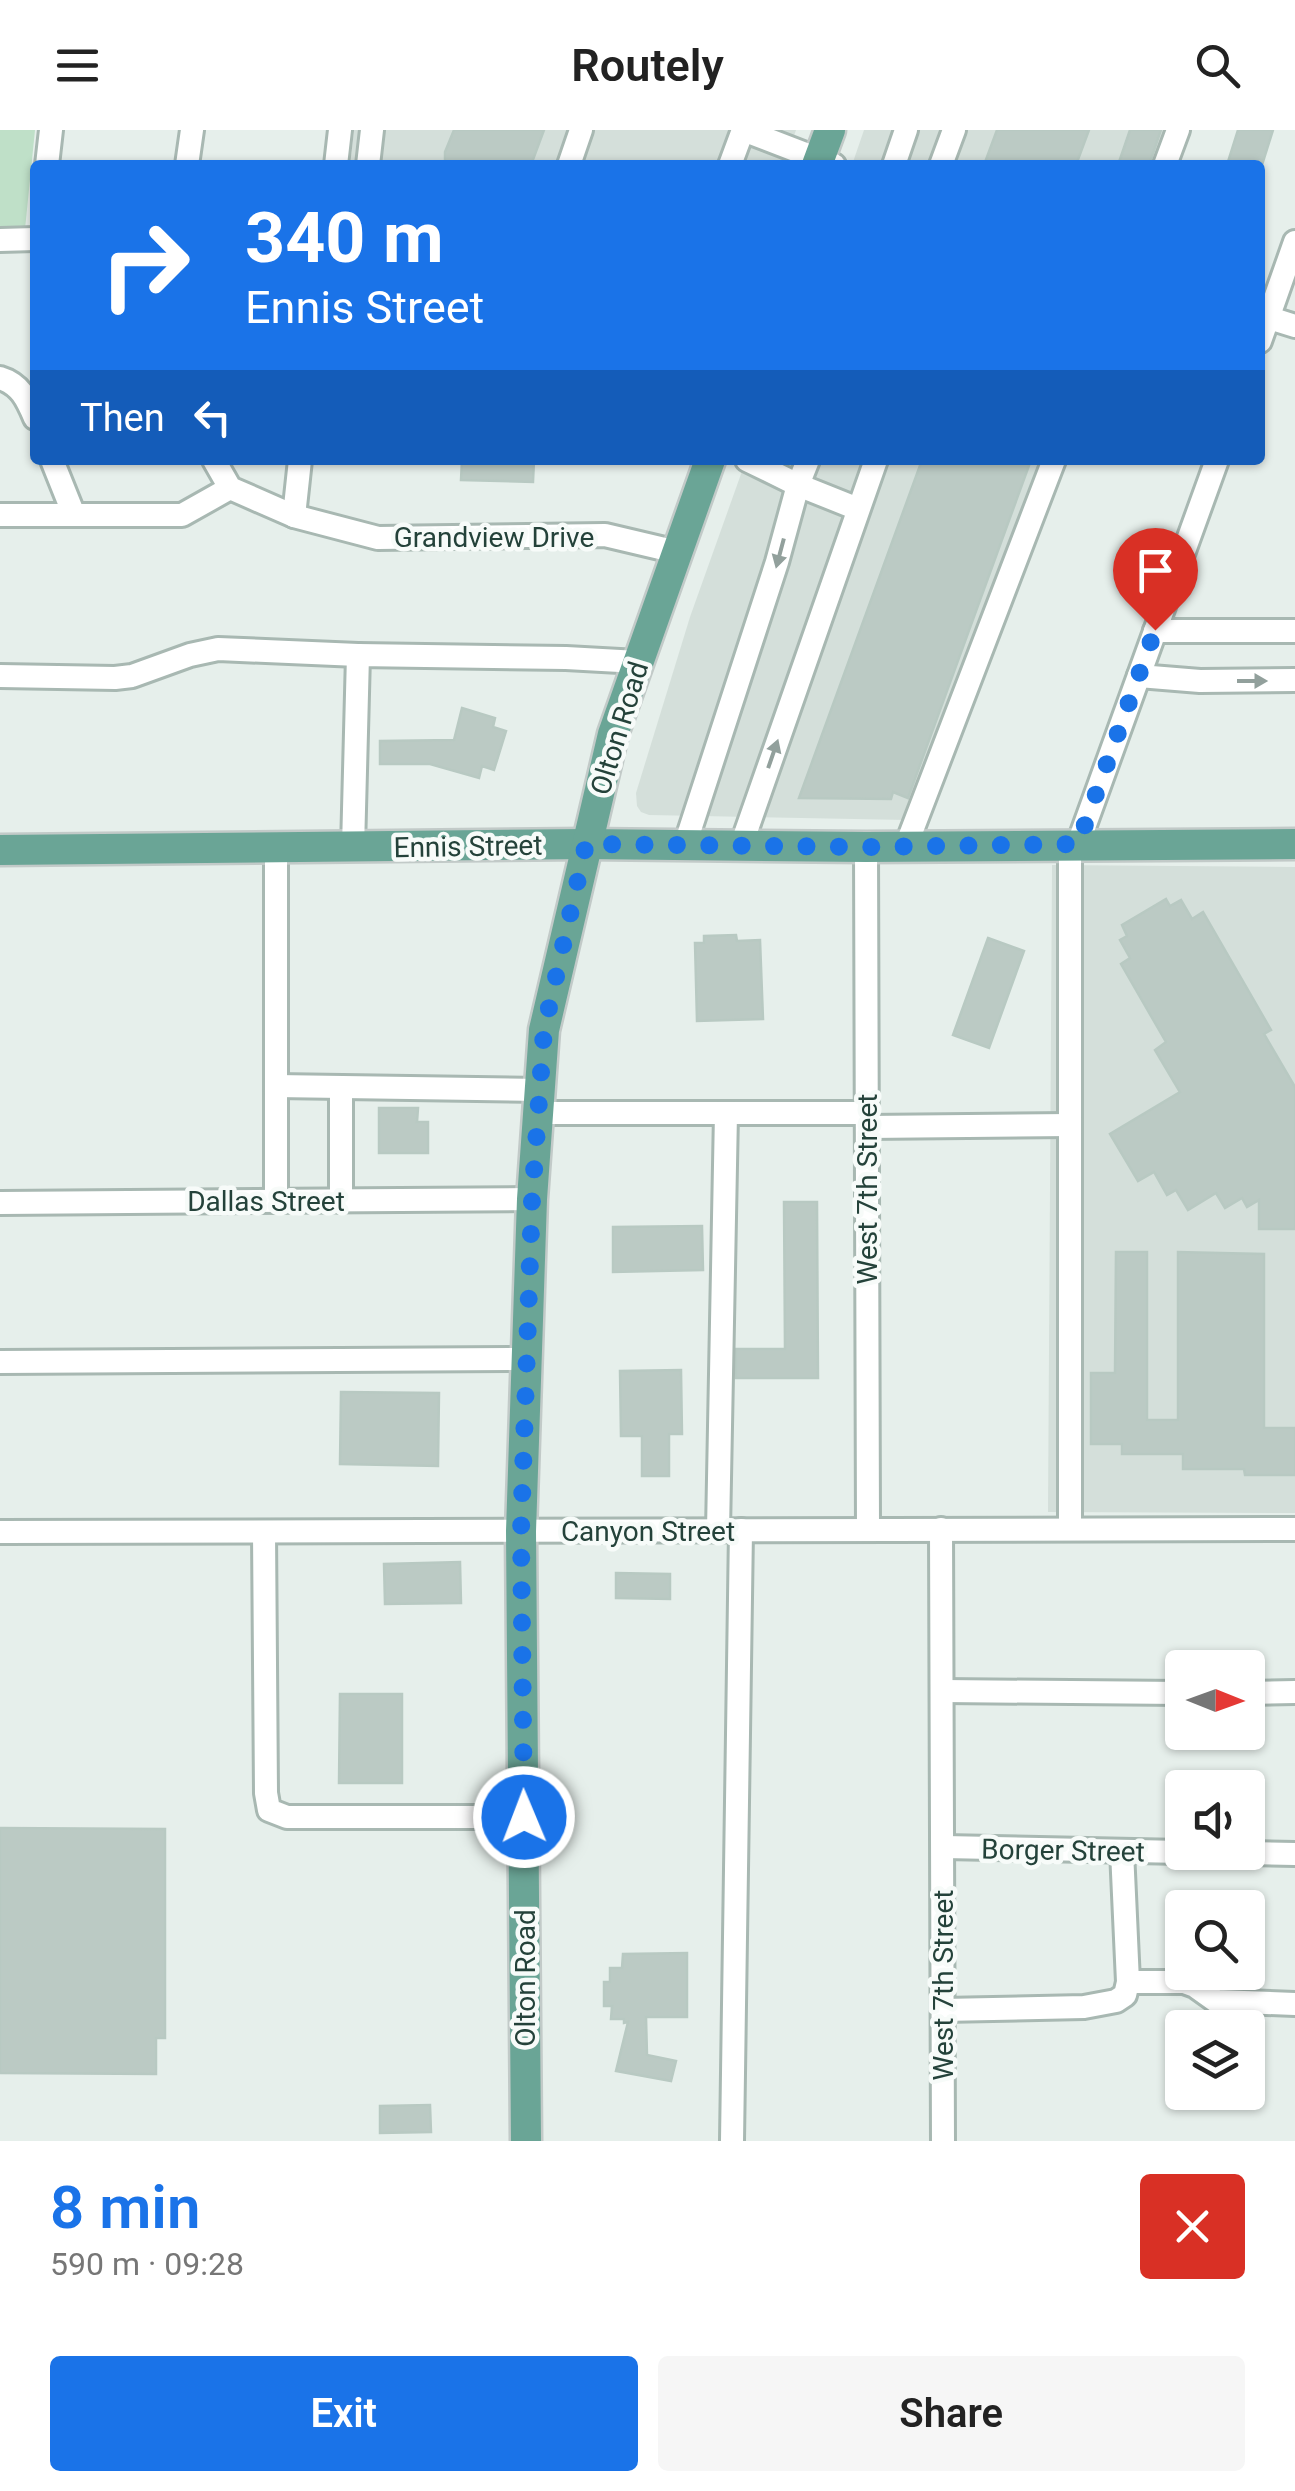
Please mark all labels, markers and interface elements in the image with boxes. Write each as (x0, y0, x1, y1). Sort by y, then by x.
icon: menu (50, 38, 105, 93)
icon: search (1190, 38, 1245, 93)
text: Routely (571, 39, 724, 92)
text: 340 m (245, 197, 444, 279)
icon: right (80, 200, 210, 330)
text: Ennis Street (245, 281, 484, 334)
icon: left (185, 390, 240, 445)
text: Then (80, 396, 165, 440)
street label: Grandview Drive (394, 521, 594, 554)
pin (1113, 528, 1198, 631)
one-way arrow (771, 538, 787, 569)
icon: arrive (1128, 543, 1183, 598)
street label: Olton Road (584, 658, 655, 799)
one-way arrow (1236, 672, 1268, 688)
one-way arrow (766, 738, 781, 768)
street label: Ennis Street (393, 829, 543, 864)
street label: West 7th Street (851, 1094, 884, 1284)
street label: Dallas Street (187, 1185, 345, 1218)
street label: Canyon Street (561, 1515, 735, 1548)
north arrow (1165, 1650, 1265, 1750)
map controls (1165, 1650, 1265, 2110)
position arrow (472, 1765, 576, 1869)
button: sound (1165, 1770, 1265, 1870)
street label: Borger Street (981, 1833, 1145, 1868)
street label: West 7th Street (927, 1890, 960, 2080)
button: search (1165, 1890, 1265, 1990)
street label: Olton Road (509, 1909, 542, 2047)
button: layers (1165, 2010, 1265, 2110)
text: 8 min (50, 2172, 200, 2243)
button: close (1140, 2174, 1245, 2279)
text: 590 m · 09:28 (50, 2245, 244, 2283)
button: Exit (50, 2356, 638, 2471)
button: Share (658, 2356, 1245, 2471)

